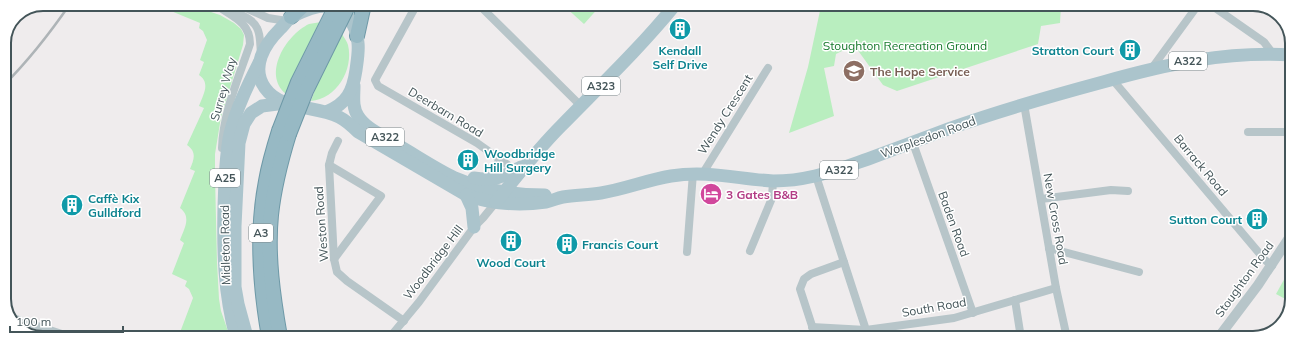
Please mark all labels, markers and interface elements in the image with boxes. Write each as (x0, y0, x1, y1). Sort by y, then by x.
building icon: Kendall Self Drive (667, 16, 693, 42)
building icon: Stratton Court (1117, 37, 1143, 63)
park label: Stoughton Recreation Ground (823, 38, 987, 53)
place label: Kendall Self Drive (652, 43, 708, 72)
place label: Stratton Court (1032, 43, 1114, 58)
road number: A322 (1169, 52, 1207, 70)
street label: Surrey Way (207, 55, 239, 122)
school or university icon: The Hope Service (841, 58, 867, 84)
place label: The Hope Service (870, 64, 970, 79)
street label: Wendy Crescent (694, 71, 756, 157)
road number: A323 (582, 77, 620, 95)
street label: Deerbarn Road (406, 84, 486, 140)
street label: Worplesdon Road (878, 113, 978, 161)
road number: A322 (366, 128, 404, 146)
street label: Barrack Road (1171, 131, 1231, 199)
place label: Woodbridge Hill Surgery (484, 146, 556, 175)
building icon: Woodbridge Hill Surgery (455, 147, 481, 173)
road number: A322 (820, 161, 858, 179)
road number: A25 (210, 169, 240, 187)
street label: New Cross Road (1041, 172, 1071, 266)
hotel icon: 3 Gates B&B (698, 181, 724, 207)
street label: Weston Road (311, 186, 331, 262)
place label: 3 Gates B&B (726, 187, 798, 202)
street label: Baden Road (935, 189, 973, 259)
place label: Caffè Kix Gulldford (88, 191, 141, 220)
building icon: Caffè Kix Gulldford (59, 192, 85, 218)
street label: Midleton Road (217, 205, 233, 285)
building icon: Sutton Court (1244, 206, 1270, 232)
place label: Sutton Court (1169, 212, 1242, 227)
street label: Woodbridge Hill (400, 222, 466, 302)
road number: A3 (249, 224, 273, 242)
building icon: Wood Court (498, 228, 524, 254)
building icon: Francis Court (554, 231, 580, 257)
place label: Francis Court (582, 237, 659, 252)
street label: Stoughton Road (1211, 238, 1277, 320)
place label: Wood Court (476, 255, 546, 270)
street label: South Road (901, 294, 967, 320)
scale bar (10, 308, 123, 334)
text: 100 m (16, 314, 51, 329)

